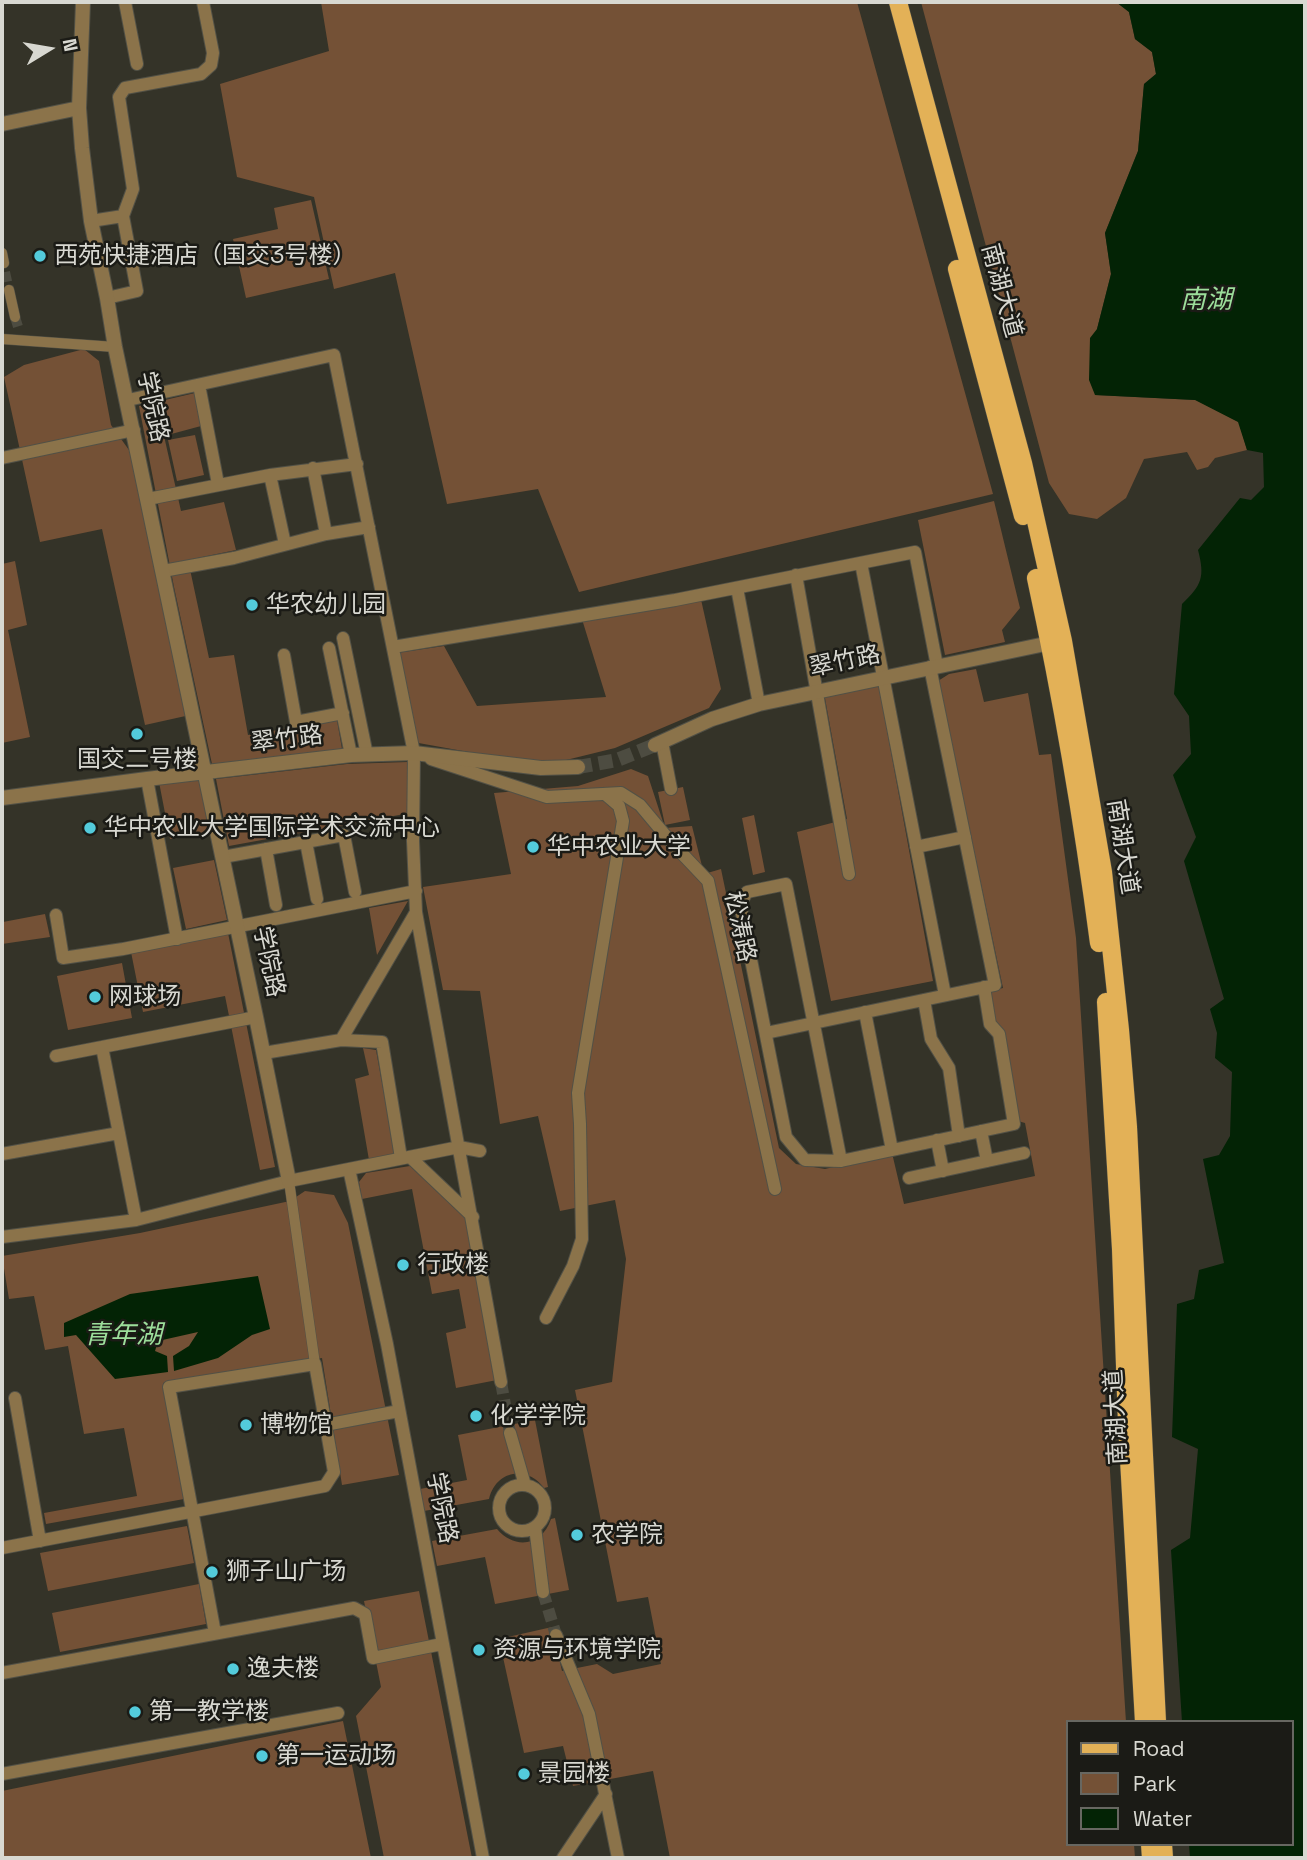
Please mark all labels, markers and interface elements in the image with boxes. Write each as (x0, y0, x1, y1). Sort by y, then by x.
north arrow (14, 14, 84, 84)
text: N (57, 36, 84, 54)
street label: 南湖大道 (975, 241, 1027, 341)
place label: 西苑快捷酒店（国交3号楼） (54, 242, 356, 270)
marker: 西苑快捷酒店（国交3号楼） (32, 248, 48, 264)
water label: 南湖 (1180, 285, 1232, 317)
street label: 学院路 (130, 369, 174, 445)
place label: 华农幼儿园 (266, 591, 386, 619)
marker: 华农幼儿园 (244, 597, 260, 613)
street label: 翠竹路 (807, 640, 883, 684)
street label: 翠竹路 (250, 721, 324, 759)
marker: 国交二号楼 (129, 726, 145, 742)
place label: 国交二号楼 (77, 746, 197, 774)
street label: 南湖大道 (1100, 797, 1144, 897)
place label: 华中农业大学国际学术交流中心 (104, 814, 440, 842)
marker: 华中农业大学国际学术交流中心 (82, 820, 98, 836)
place label: 华中农业大学 (547, 833, 691, 861)
marker: 华中农业大学 (525, 839, 541, 855)
street label: 松涛路 (717, 889, 761, 965)
street label: 学院路 (246, 924, 290, 1000)
place label: 网球场 (109, 983, 181, 1011)
marker: 网球场 (87, 989, 103, 1005)
place label: 行政楼 (417, 1251, 489, 1279)
marker: 行政楼 (395, 1257, 411, 1273)
water label: 青年湖 (84, 1320, 162, 1352)
street label: 南湖大道 (1100, 1368, 1134, 1466)
place label: 化学学院 (490, 1402, 586, 1430)
marker: 化学学院 (468, 1408, 484, 1424)
place label: 博物馆 (260, 1411, 332, 1439)
marker: 博物馆 (238, 1417, 254, 1433)
street label: 学院路 (420, 1470, 462, 1546)
place label: 农学院 (591, 1521, 663, 1549)
marker: 农学院 (569, 1527, 585, 1543)
place label: 狮子山广场 (226, 1558, 346, 1586)
marker: 狮子山广场 (204, 1564, 220, 1580)
place label: 资源与环境学院 (493, 1636, 661, 1664)
marker: 资源与环境学院 (471, 1642, 487, 1658)
place label: 逸夫楼 (247, 1655, 319, 1683)
marker: 逸夫楼 (225, 1661, 241, 1677)
place label: 第一教学楼 (149, 1698, 269, 1726)
marker: 第一教学楼 (127, 1704, 143, 1720)
legend (1066, 1720, 1293, 1846)
text: Road (1133, 1735, 1185, 1762)
place label: 第一运动场 (276, 1742, 396, 1770)
marker: 第一运动场 (254, 1748, 270, 1764)
place label: 景园楼 (538, 1760, 610, 1788)
marker: 景园楼 (516, 1766, 532, 1782)
text: Park (1133, 1770, 1177, 1797)
text: Water (1133, 1805, 1192, 1832)

